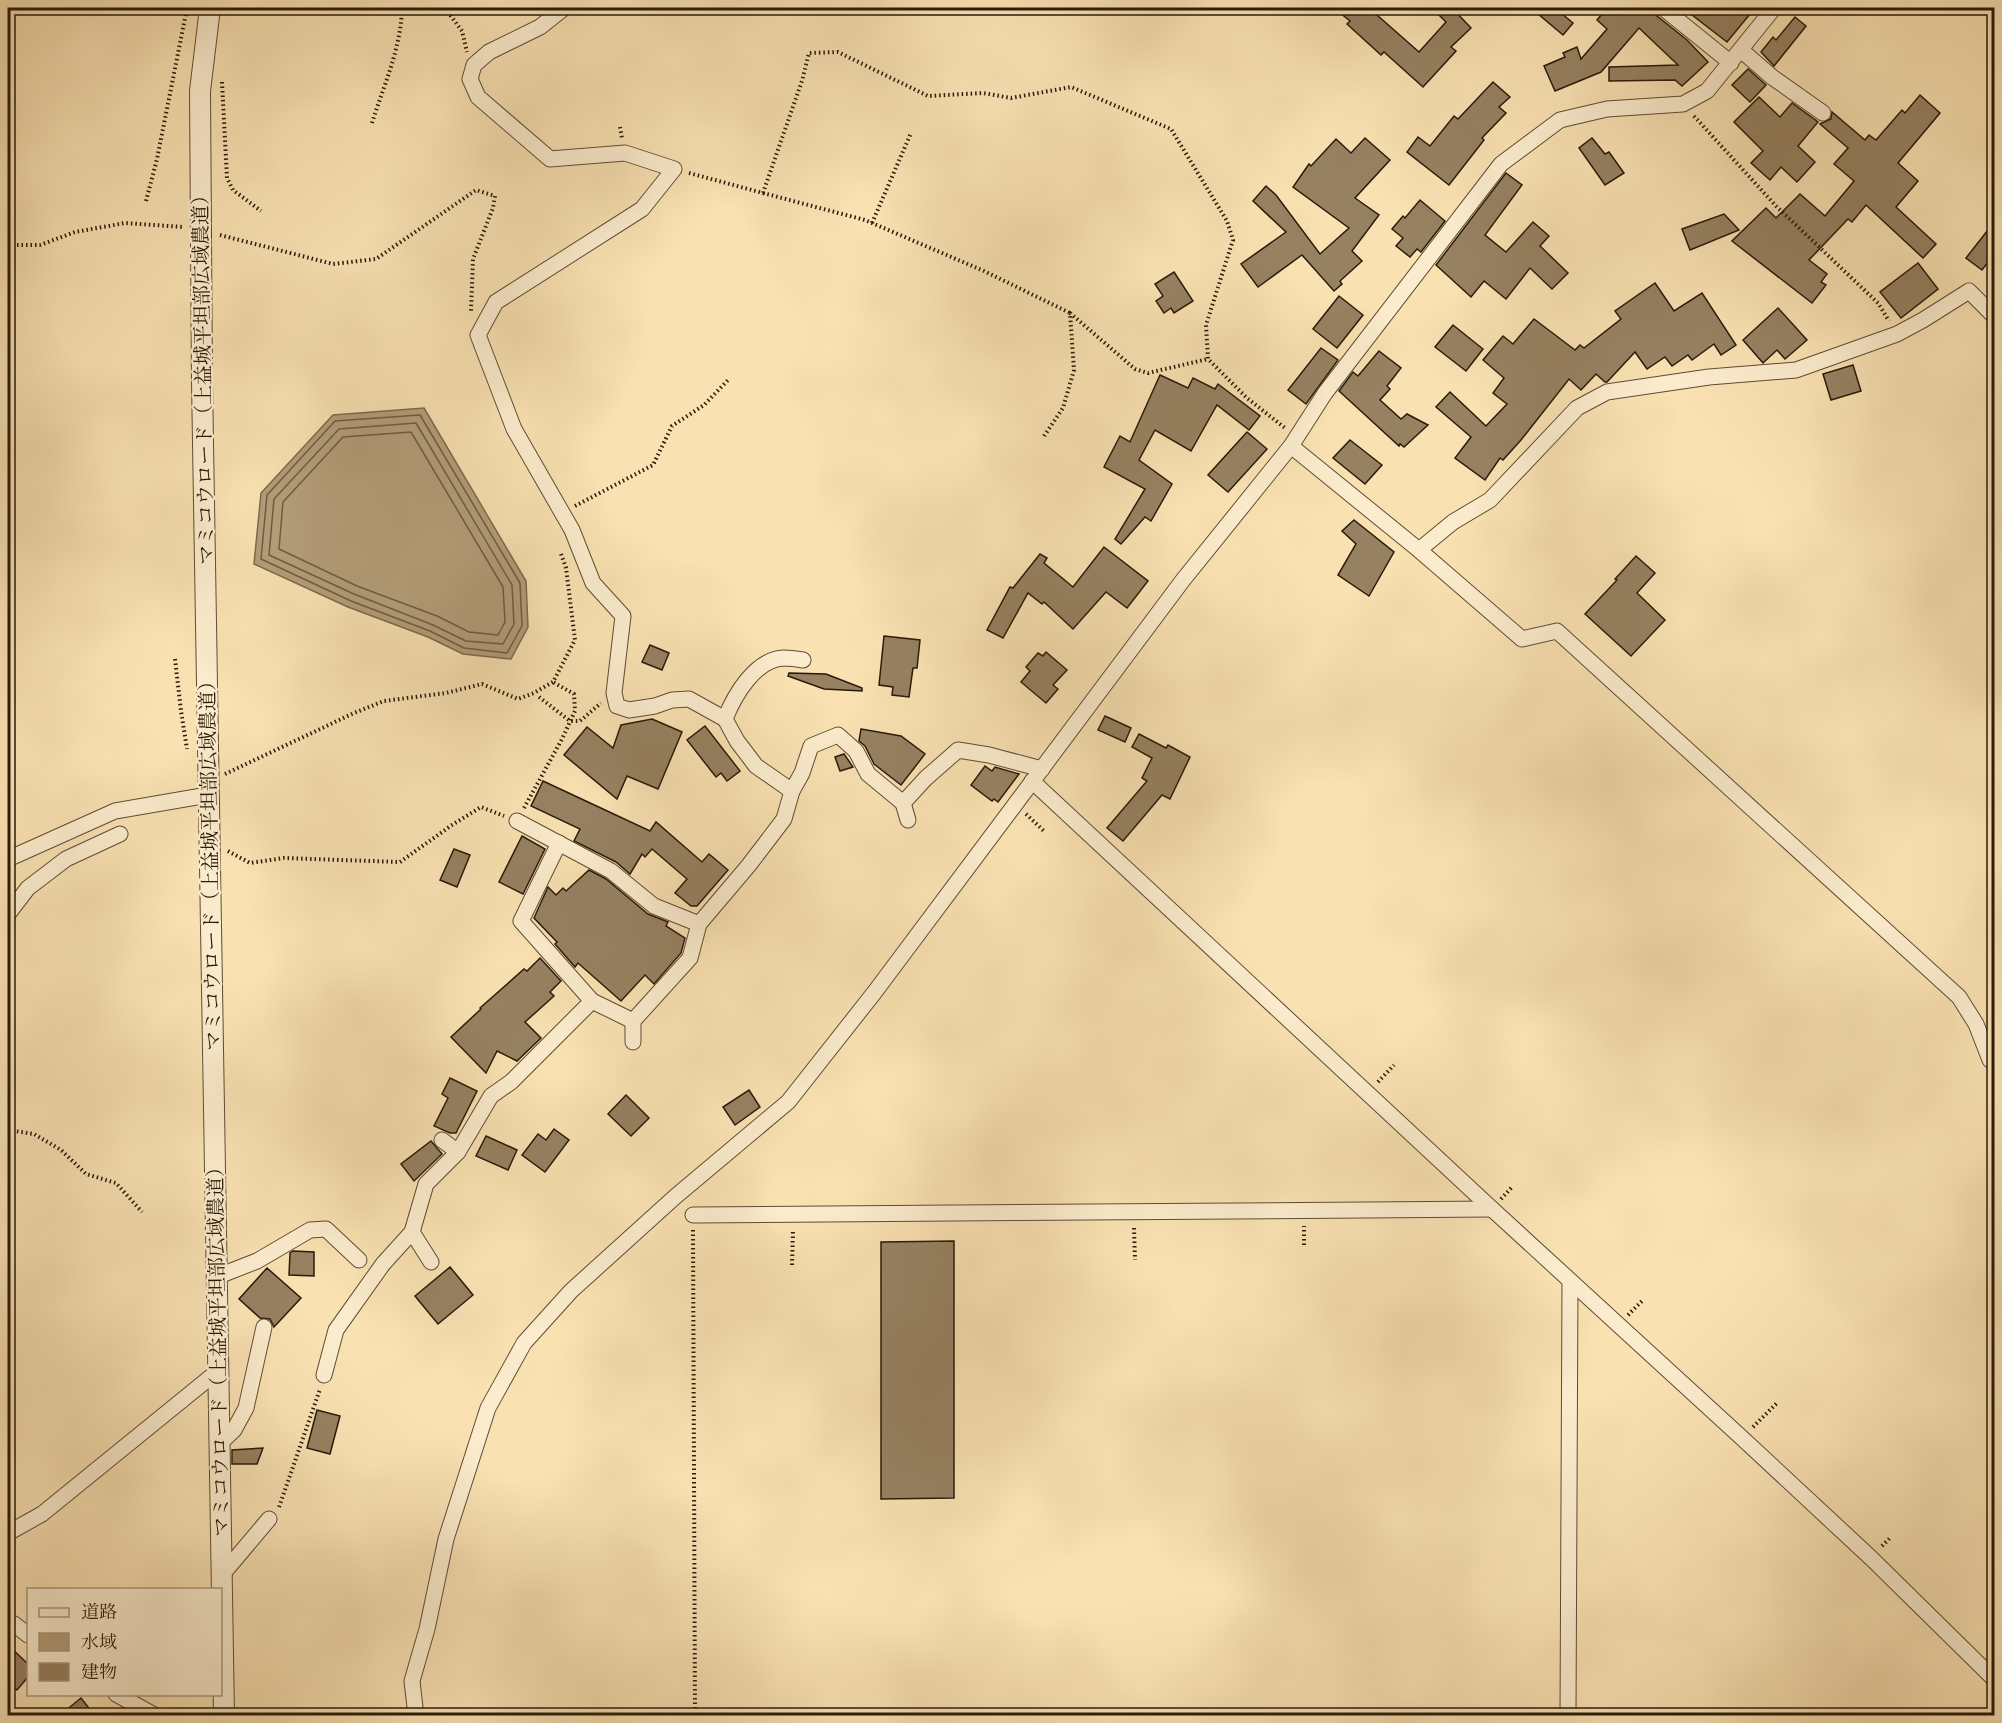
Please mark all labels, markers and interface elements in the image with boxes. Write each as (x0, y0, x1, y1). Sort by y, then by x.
street label: マミコウロード（上益城平坦部広域農道） (185, 185, 220, 565)
street label: マミコウロード（上益城平坦部広域農道） (192, 671, 227, 1051)
street label: マミコウロード（上益城平坦部広域農道） (200, 1157, 235, 1537)
legend (27, 1588, 222, 1696)
text: 道路 (81, 1598, 117, 1625)
text: 水域 (81, 1628, 117, 1655)
text: 建物 (81, 1658, 117, 1685)

